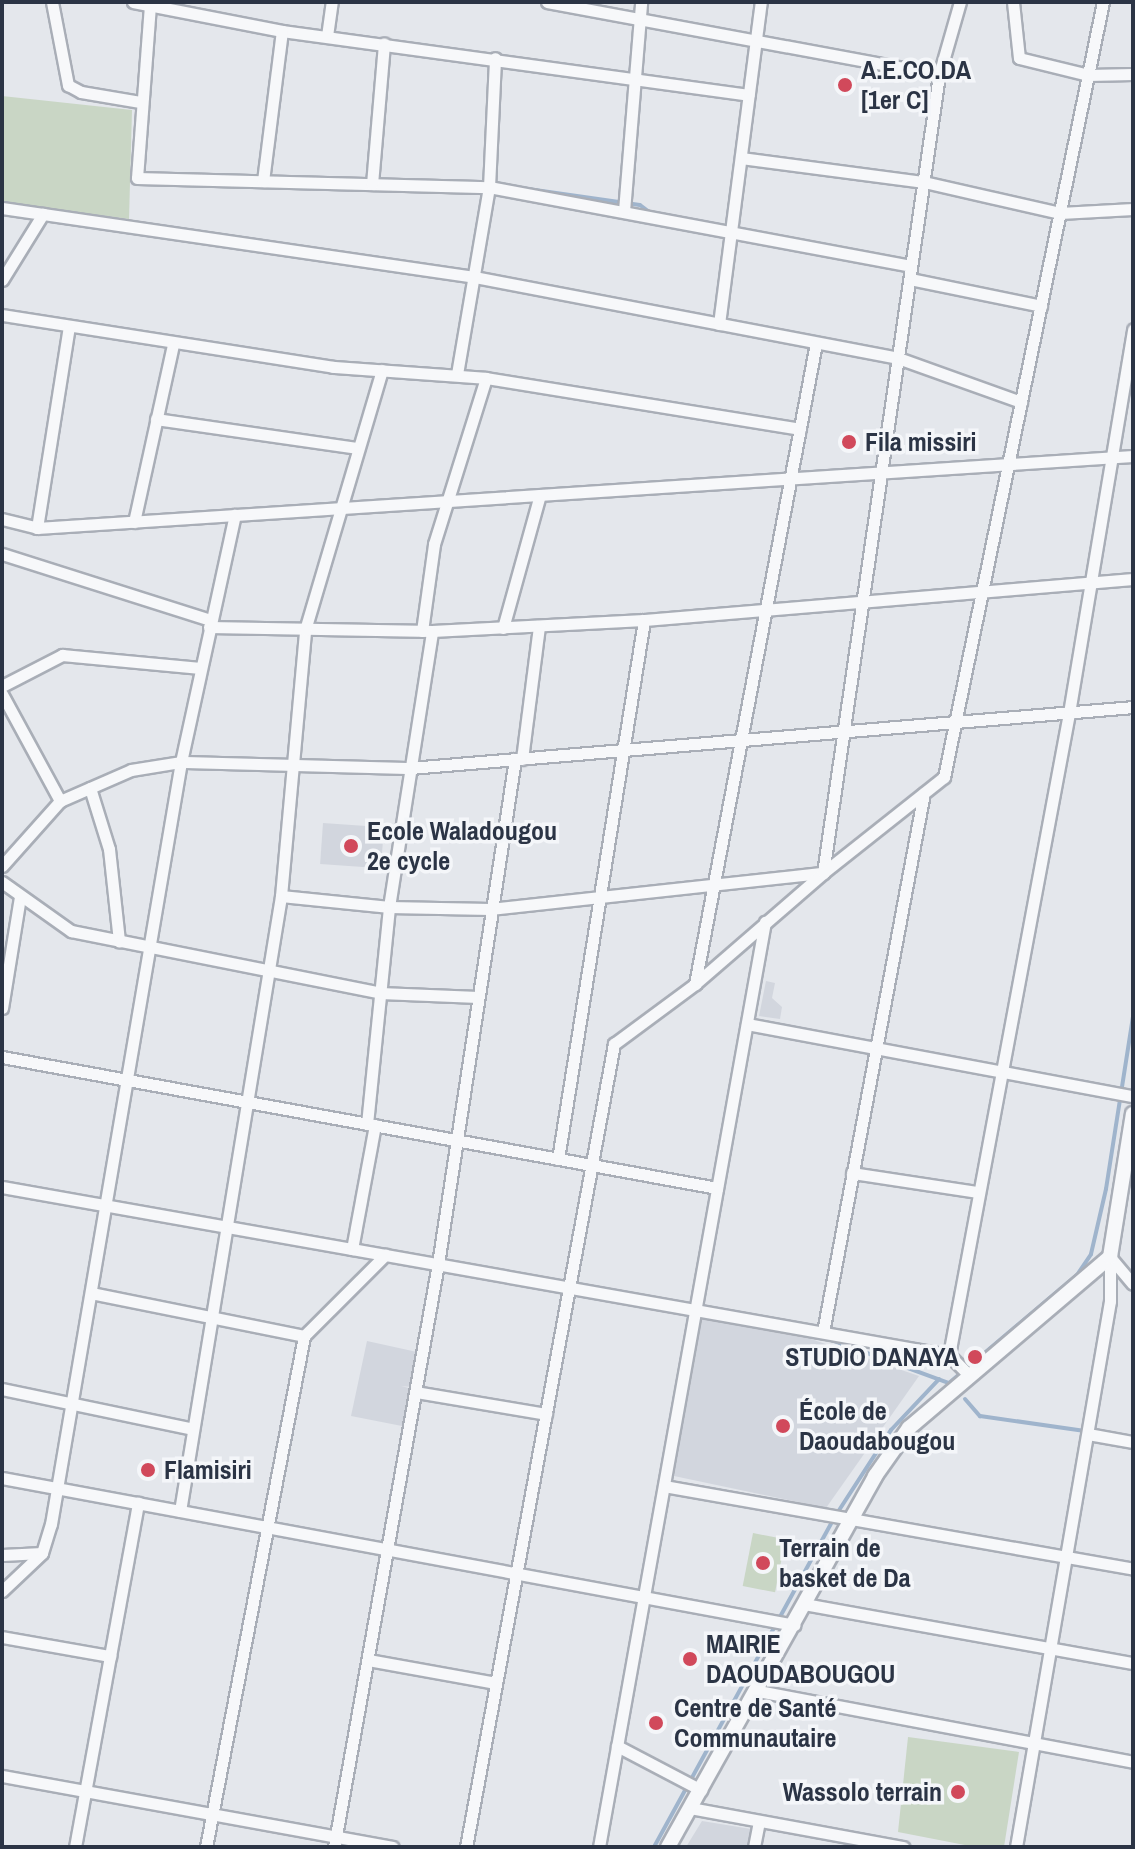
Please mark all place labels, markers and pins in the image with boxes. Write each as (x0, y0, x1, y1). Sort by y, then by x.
place label: A.E.CO.DA [1er C] (861, 54, 971, 116)
marker: A.E.CO.DA [1er C] (836, 76, 854, 94)
place label: Fila missiri (865, 426, 976, 458)
marker: Fila missiri (840, 433, 858, 451)
place label: Ecole Waladougou 2e cycle (367, 815, 557, 876)
marker: Ecole Waladougou 2e cycle (342, 837, 360, 855)
place label: STUDIO DANAYA (785, 1341, 959, 1373)
marker: STUDIO DANAYA (966, 1348, 984, 1366)
place label: École de Daoudabougou (799, 1395, 955, 1456)
marker: École de Daoudabougou (774, 1417, 792, 1435)
place label: Flamisiri (164, 1454, 252, 1486)
marker: Flamisiri (139, 1461, 157, 1479)
place label: Terrain de basket de Da (779, 1532, 911, 1594)
marker: Terrain de basket de Da (754, 1554, 772, 1572)
place label: MAIRIE DAOUDABOUGOU (706, 1628, 895, 1690)
marker: MAIRIE DAOUDABOUGOU (681, 1650, 699, 1668)
place label: Centre de Santé Communautaire (674, 1692, 836, 1754)
marker: Centre de Santé Communautaire (645, 1712, 667, 1734)
place label: Wassolo terrain (783, 1776, 942, 1808)
marker: Wassolo terrain (949, 1783, 967, 1801)

